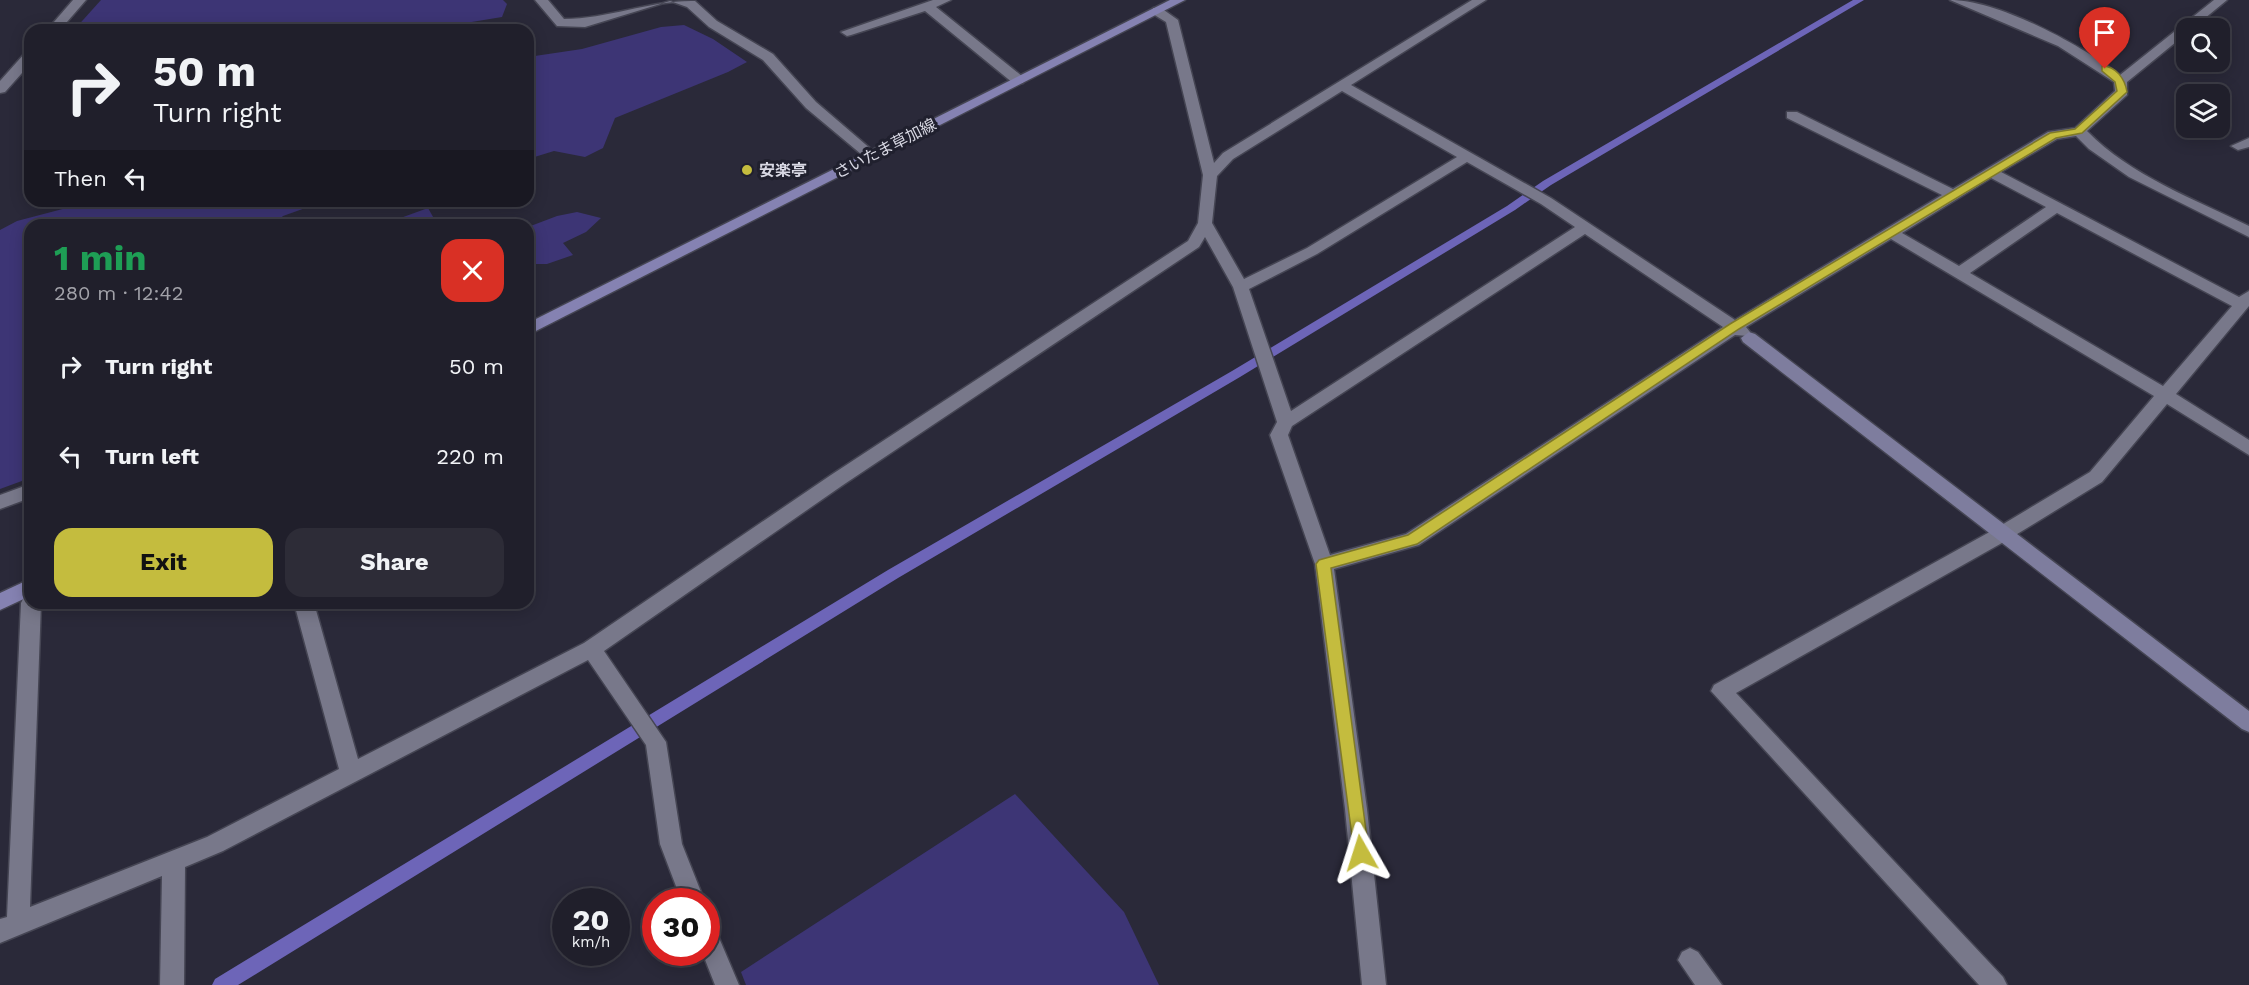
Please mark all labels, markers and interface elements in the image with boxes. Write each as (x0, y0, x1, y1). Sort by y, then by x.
pin (2079, 7, 2130, 69)
icon: arrive (2088, 16, 2121, 49)
map controls (2176, 18, 2230, 138)
button: search (2176, 18, 2230, 72)
text: 50 m (153, 47, 256, 96)
icon: right (54, 48, 132, 126)
button: layers (2176, 84, 2230, 138)
text: Turn right (153, 97, 282, 129)
street label: さいたま草加線 (831, 115, 939, 182)
place label: 安楽亭 (759, 161, 807, 180)
icon: left (119, 162, 152, 195)
marker: 安楽亭 (740, 163, 754, 177)
text: Then (54, 166, 107, 191)
text: 1 min (54, 237, 146, 279)
button: close (441, 239, 504, 302)
text: 280 m · 12:42 (54, 281, 183, 305)
icon: right (54, 350, 87, 383)
text: Turn right (105, 354, 212, 379)
text: 50 m (449, 354, 504, 379)
icon: left (54, 440, 87, 473)
text: Turn left (105, 444, 199, 469)
text: 220 m (436, 444, 504, 469)
button: Exit (54, 528, 273, 597)
button: Share (285, 528, 504, 597)
position arrow (1329, 821, 1393, 885)
speed limit sign: 30 (642, 888, 720, 966)
text: 20 (572, 902, 610, 937)
text: km/h (572, 933, 610, 951)

